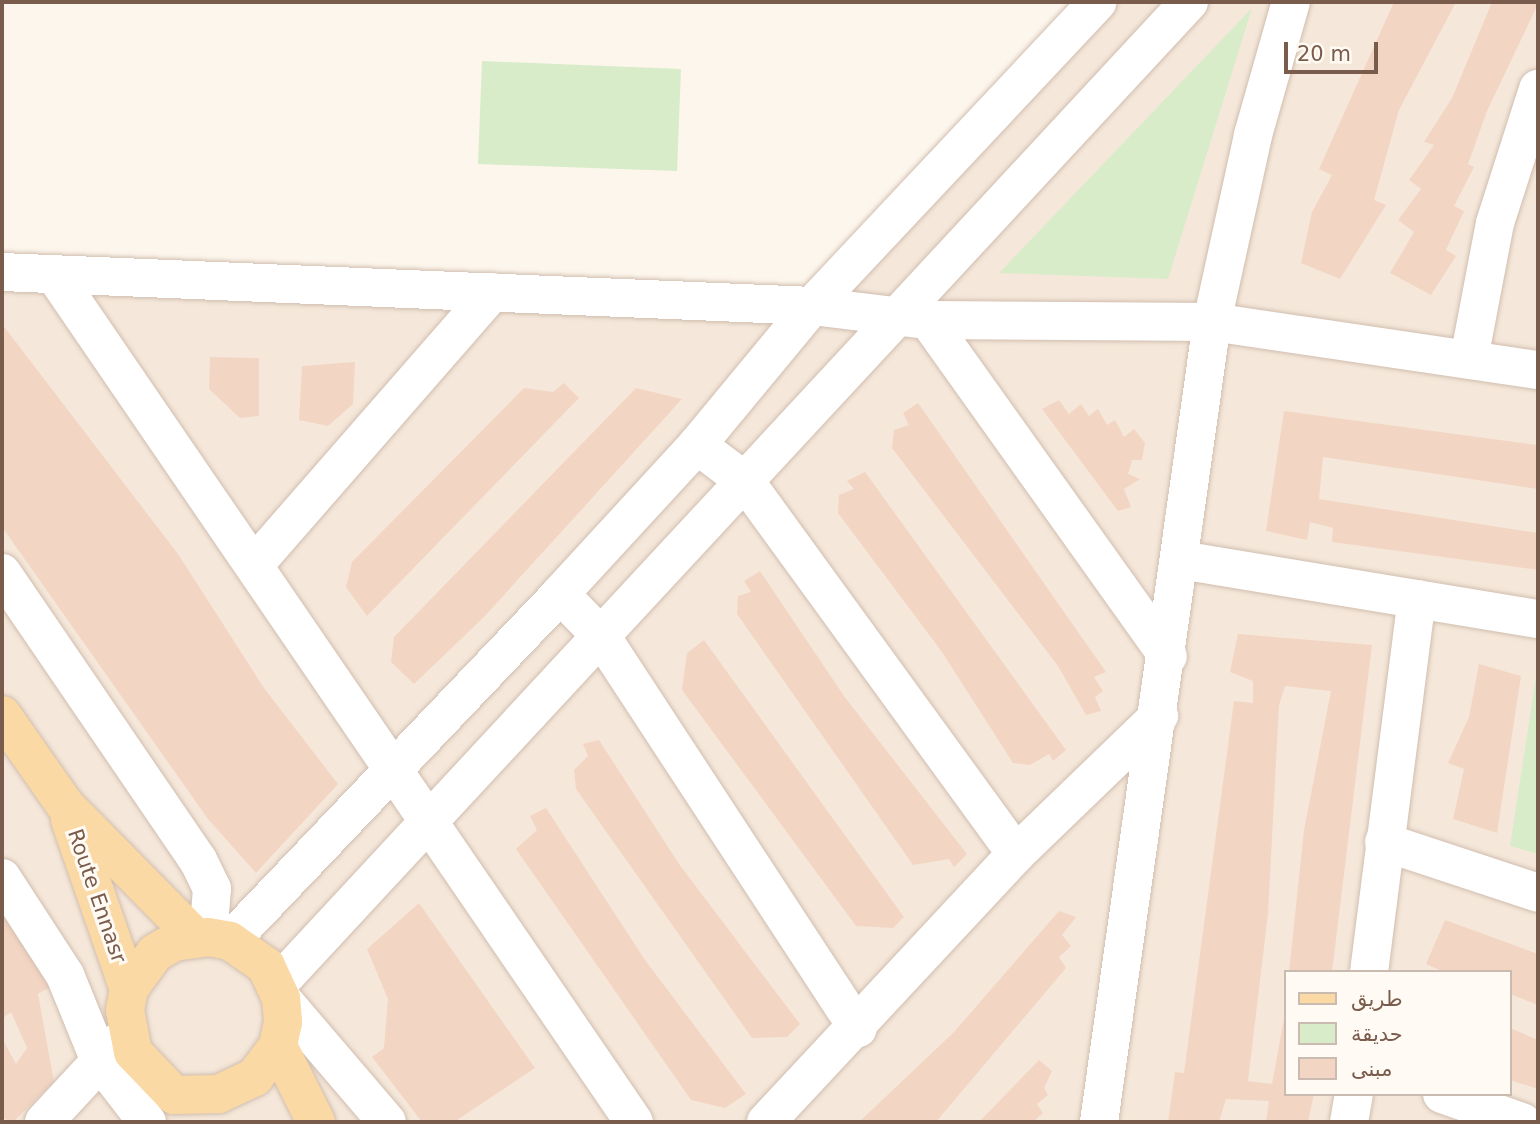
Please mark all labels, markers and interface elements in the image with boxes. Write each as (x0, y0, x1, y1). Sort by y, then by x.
scale bar (1288, 28, 1382, 72)
text: 20 m (1297, 42, 1351, 66)
street label: Route Ennasr (62, 826, 132, 966)
legend (1284, 970, 1512, 1096)
text: طريق (1351, 987, 1403, 1011)
text: حديقة (1351, 1022, 1403, 1046)
text: مبنى (1351, 1057, 1392, 1081)

